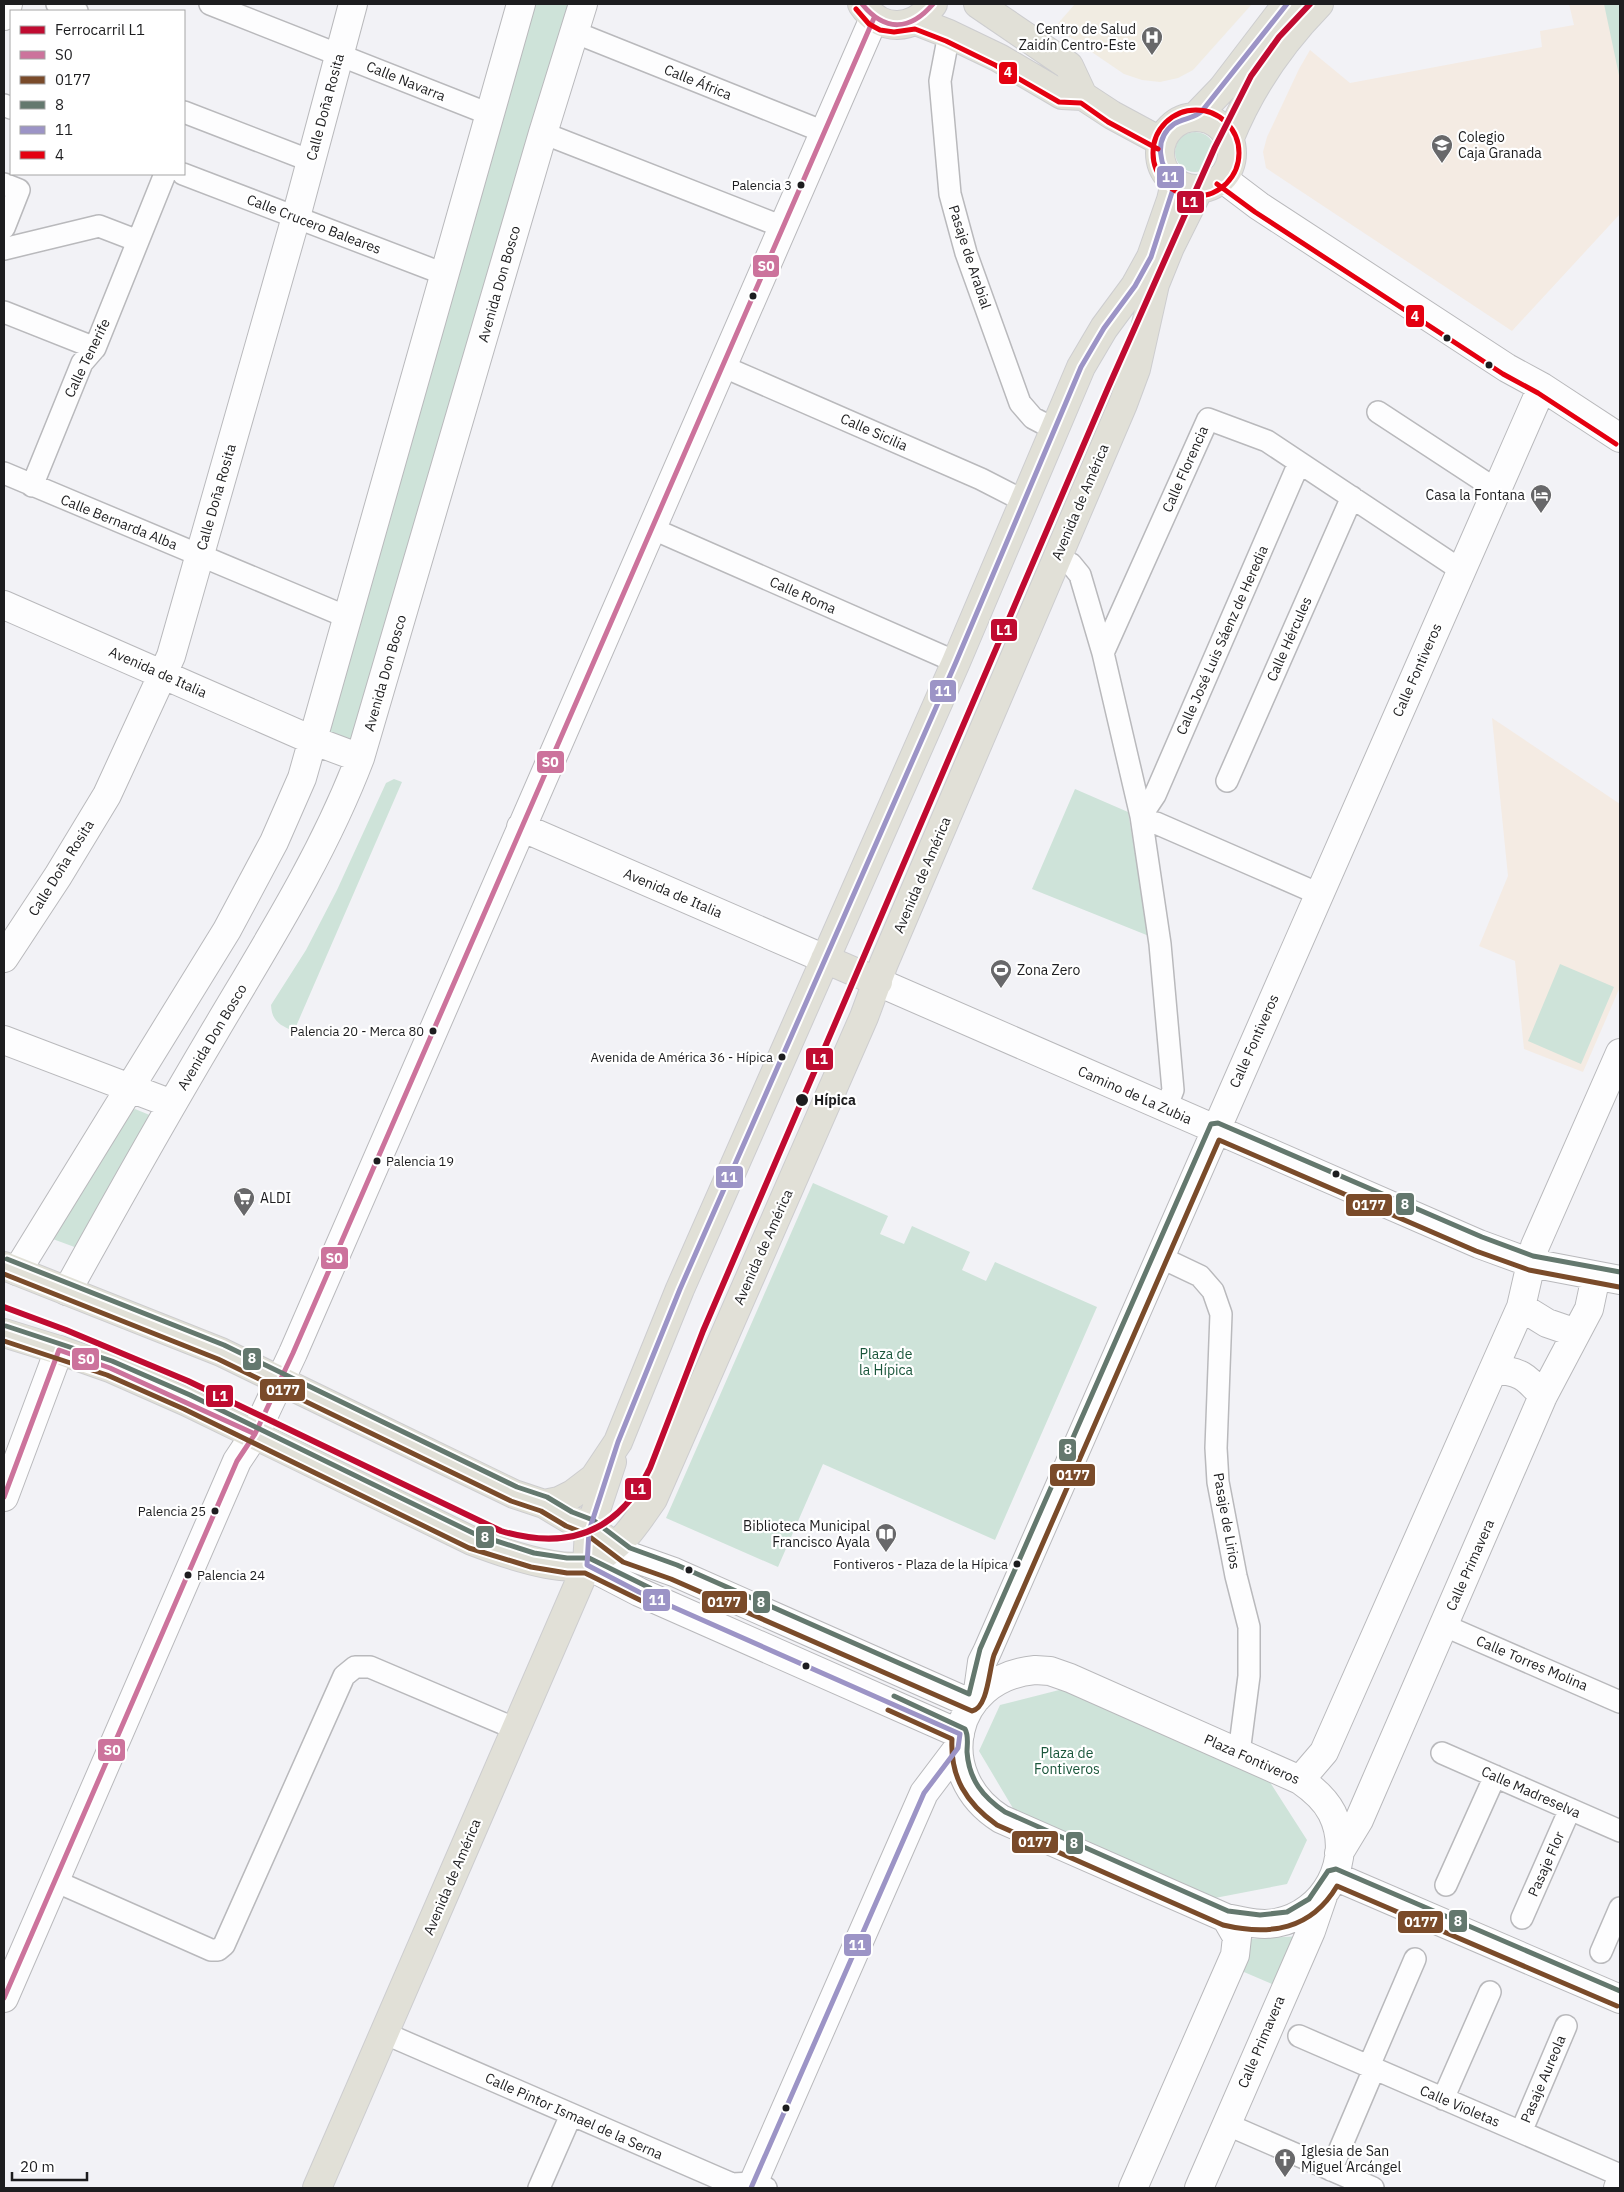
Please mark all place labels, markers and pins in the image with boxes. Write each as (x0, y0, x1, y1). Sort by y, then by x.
place label: Centro de Salud Zaidín Centro-Este (1019, 20, 1136, 54)
hospital icon: Centro de Salud Zaidín Centro-Este (1140, 25, 1164, 56)
place label: Colegio Caja Granada (1458, 128, 1542, 162)
school or university icon: Colegio Caja Granada (1430, 133, 1454, 164)
place label: Palencia 3 (732, 177, 792, 194)
marker: Palencia 3 (796, 180, 806, 190)
unlabelled marker (748, 291, 758, 301)
unlabelled marker (1442, 333, 1452, 343)
unlabelled marker (1484, 360, 1494, 370)
hotel icon: Casa la Fontana (1529, 483, 1553, 514)
place label: Casa la Fontana (1426, 486, 1526, 504)
sports icon: Zona Zero (989, 958, 1013, 989)
place label: Zona Zero (1017, 961, 1080, 979)
place label: Palencia 20 - Merca 80 (290, 1023, 424, 1040)
marker: Palencia 20 - Merca 80 (428, 1026, 438, 1036)
place label: Avenida de América 36 - Hípica (591, 1049, 773, 1066)
marker: Avenida de América 36 - Hípica (777, 1052, 787, 1062)
place label: Hípica (814, 1091, 856, 1109)
marker: Hípica (794, 1092, 810, 1108)
place label: Palencia 19 (386, 1153, 454, 1170)
marker: Palencia 19 (372, 1156, 382, 1166)
unlabelled marker (1331, 1169, 1341, 1179)
supermarket icon: ALDI (232, 1186, 256, 1217)
place label: ALDI (260, 1189, 291, 1207)
place label: Palencia 25 (138, 1503, 206, 1520)
marker: Palencia 25 (210, 1506, 220, 1516)
place label: Biblioteca Municipal Francisco Ayala (743, 1517, 871, 1551)
library icon: Biblioteca Municipal Francisco Ayala (874, 1522, 898, 1553)
place label: Fontiveros - Plaza de la Hípica (833, 1556, 1008, 1573)
marker: Fontiveros - Plaza de la Hípica (1012, 1559, 1022, 1569)
unlabelled marker (684, 1565, 694, 1575)
place label: Palencia 24 (197, 1567, 265, 1584)
marker: Palencia 24 (183, 1570, 193, 1580)
unlabelled marker (801, 1661, 811, 1671)
unlabelled marker (781, 2103, 791, 2113)
place label: Iglesia de San Miguel Arcángel (1301, 2142, 1401, 2176)
church icon: Iglesia de San Miguel Arcángel (1273, 2147, 1297, 2178)

